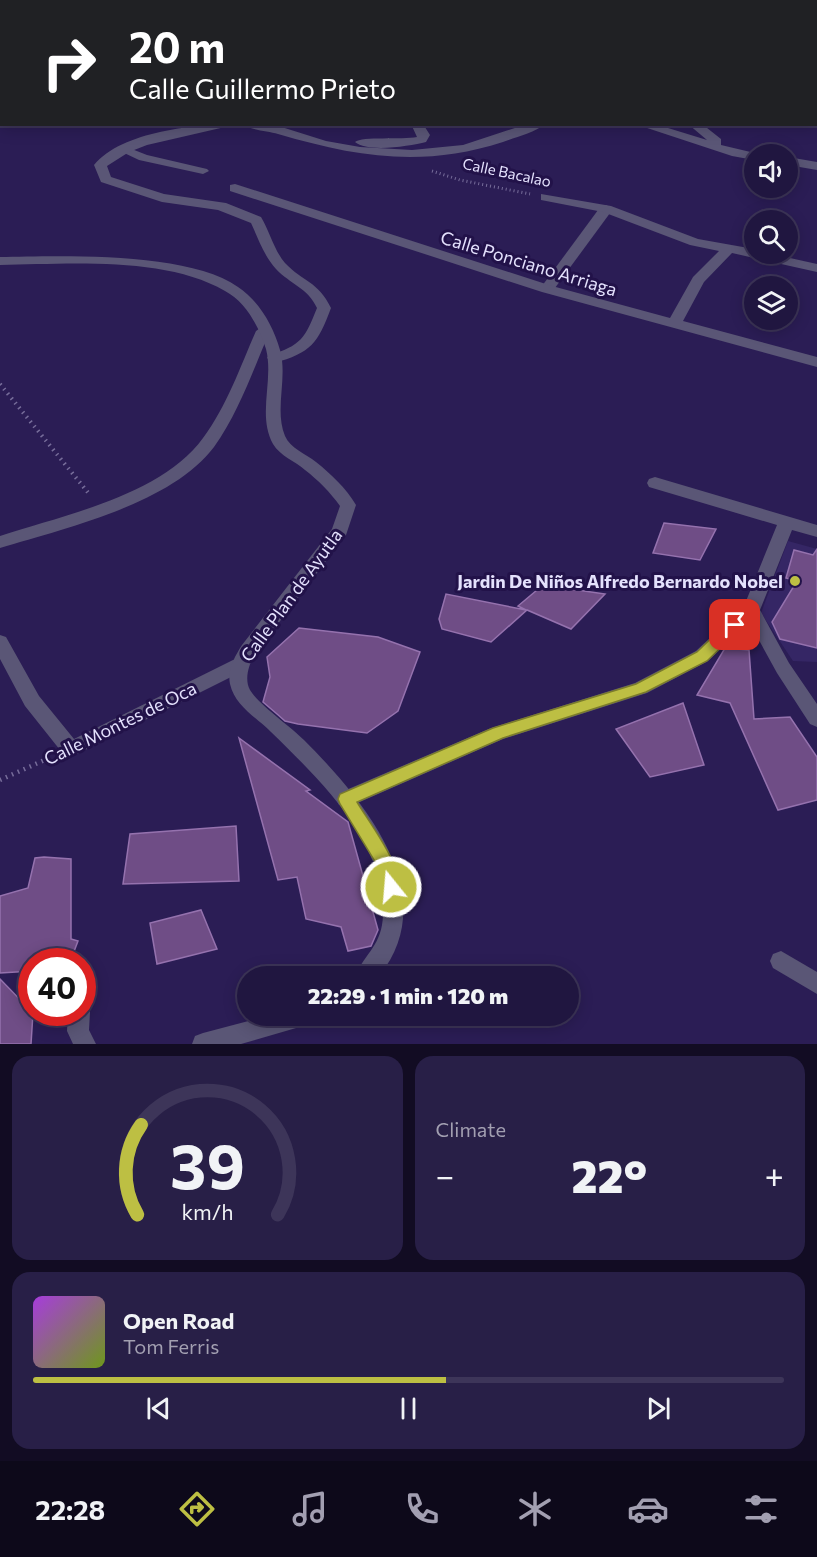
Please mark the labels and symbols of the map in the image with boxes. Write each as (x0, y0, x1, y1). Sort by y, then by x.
street label: Calle Bacalao (461, 154, 553, 190)
street label: Calle Ponciano Arriaga (438, 226, 620, 300)
street label: Calle Plan de Ayutla (235, 524, 347, 666)
place label: Jardin De Niños Alfredo Bernardo Nobel (457, 570, 783, 592)
marker: Jardin De Niños Alfredo Bernardo Nobel (788, 574, 802, 588)
pin (709, 599, 760, 650)
street label: Calle Montes de Oca (40, 677, 200, 769)
position arrow (359, 855, 423, 919)
speed limit sign: 40 (18, 948, 96, 1026)

